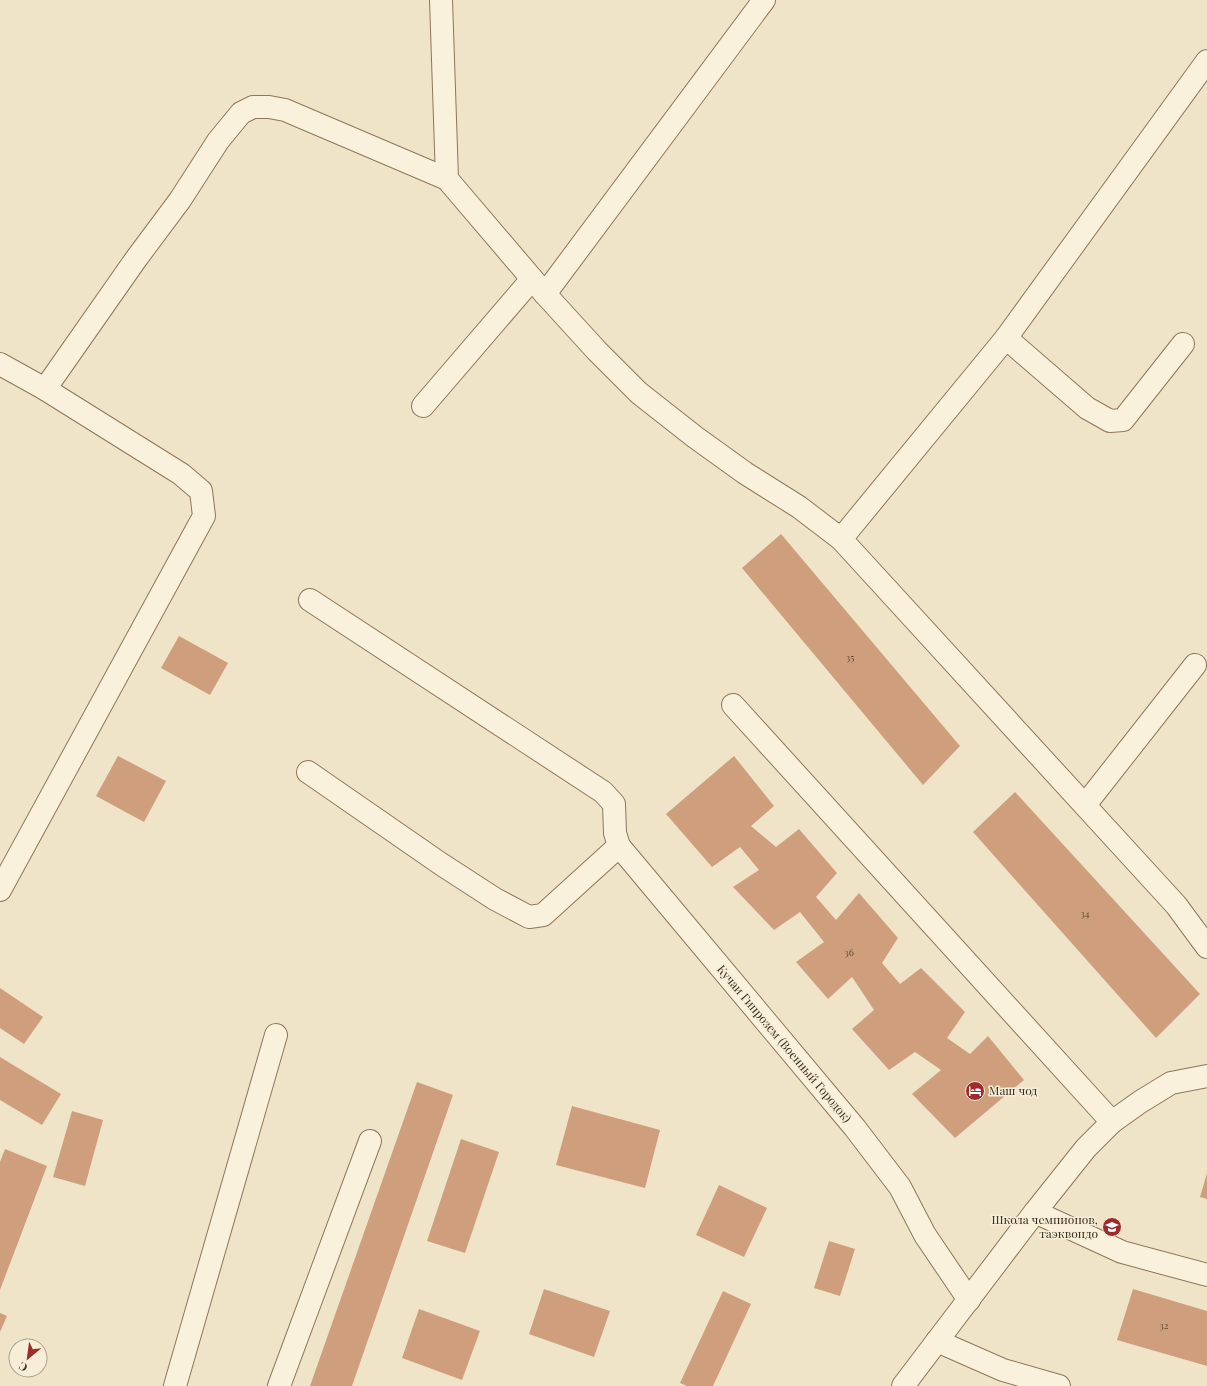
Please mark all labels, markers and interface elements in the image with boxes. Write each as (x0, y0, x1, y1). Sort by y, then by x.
house number: 35 (846, 650, 854, 664)
house number: 34 (1080, 906, 1090, 920)
house number: 36 (844, 945, 854, 959)
street label: Кучаи Гипрозем (Военный Городок) (714, 961, 855, 1125)
hotel icon: Маш чод (964, 1080, 986, 1102)
place label: Маш чод (989, 1082, 1038, 1098)
place label: Школа чемпионов, таэквондо (991, 1211, 1098, 1241)
school or university icon: Школа чемпионов, таэквондо (1101, 1216, 1123, 1238)
house number: 32 (1159, 1318, 1169, 1332)
north arrow (8, 1338, 48, 1378)
text: С (16, 1359, 30, 1376)

